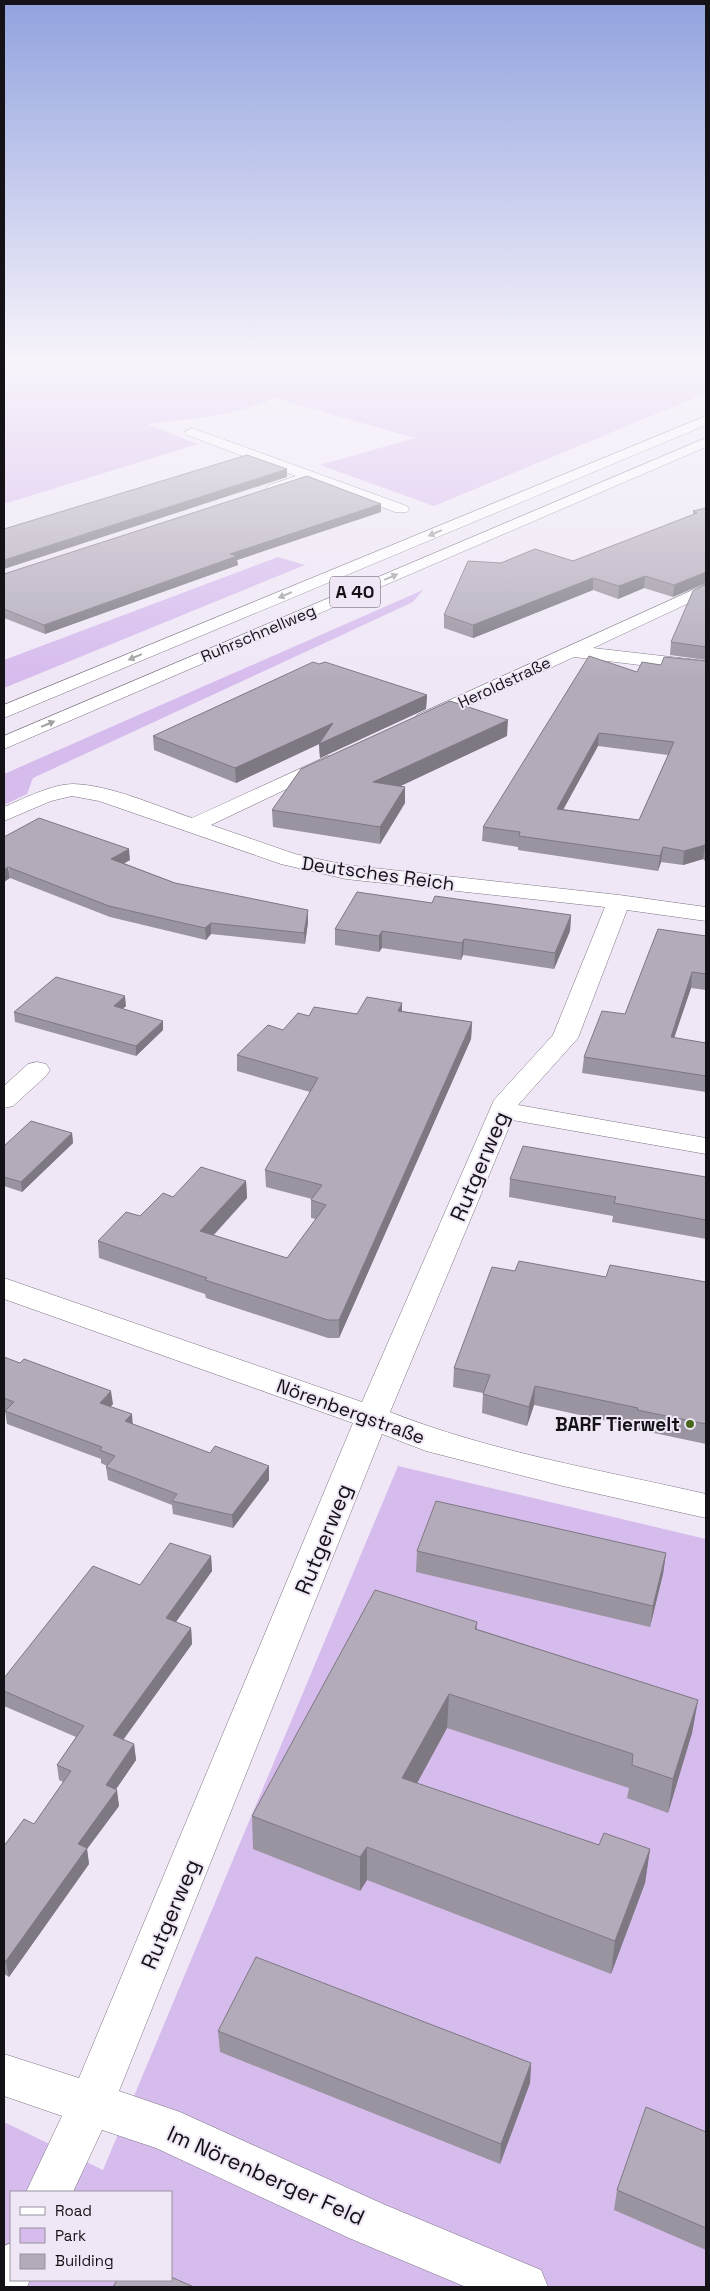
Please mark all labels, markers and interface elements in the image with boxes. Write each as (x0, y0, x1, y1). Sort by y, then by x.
one-way arrow (428, 529, 442, 537)
one-way arrow (384, 572, 398, 580)
road number: A 40 (330, 576, 380, 608)
one-way arrow (277, 591, 292, 599)
street label: Ruhrschnellweg (198, 600, 319, 667)
street label: Heroldstraße (454, 652, 554, 713)
one-way arrow (128, 654, 142, 662)
one-way arrow (41, 719, 55, 727)
street label: Deutsches Reich (300, 850, 456, 897)
street label: Rutgerweg (443, 1107, 515, 1225)
street label: Nörenbergstraße (273, 1373, 428, 1450)
place label: BARF Tierwelt (555, 1412, 680, 1437)
marker: BARF Tierwelt (684, 1418, 696, 1430)
street label: Rutgerweg (288, 1479, 358, 1599)
street label: Rutgerweg (134, 1855, 206, 1973)
street label: Im Nörenberger Feld (163, 2119, 369, 2231)
legend (10, 2191, 172, 2281)
text: Road (55, 2201, 92, 2220)
text: Park (55, 2226, 86, 2245)
text: Building (55, 2251, 114, 2270)

